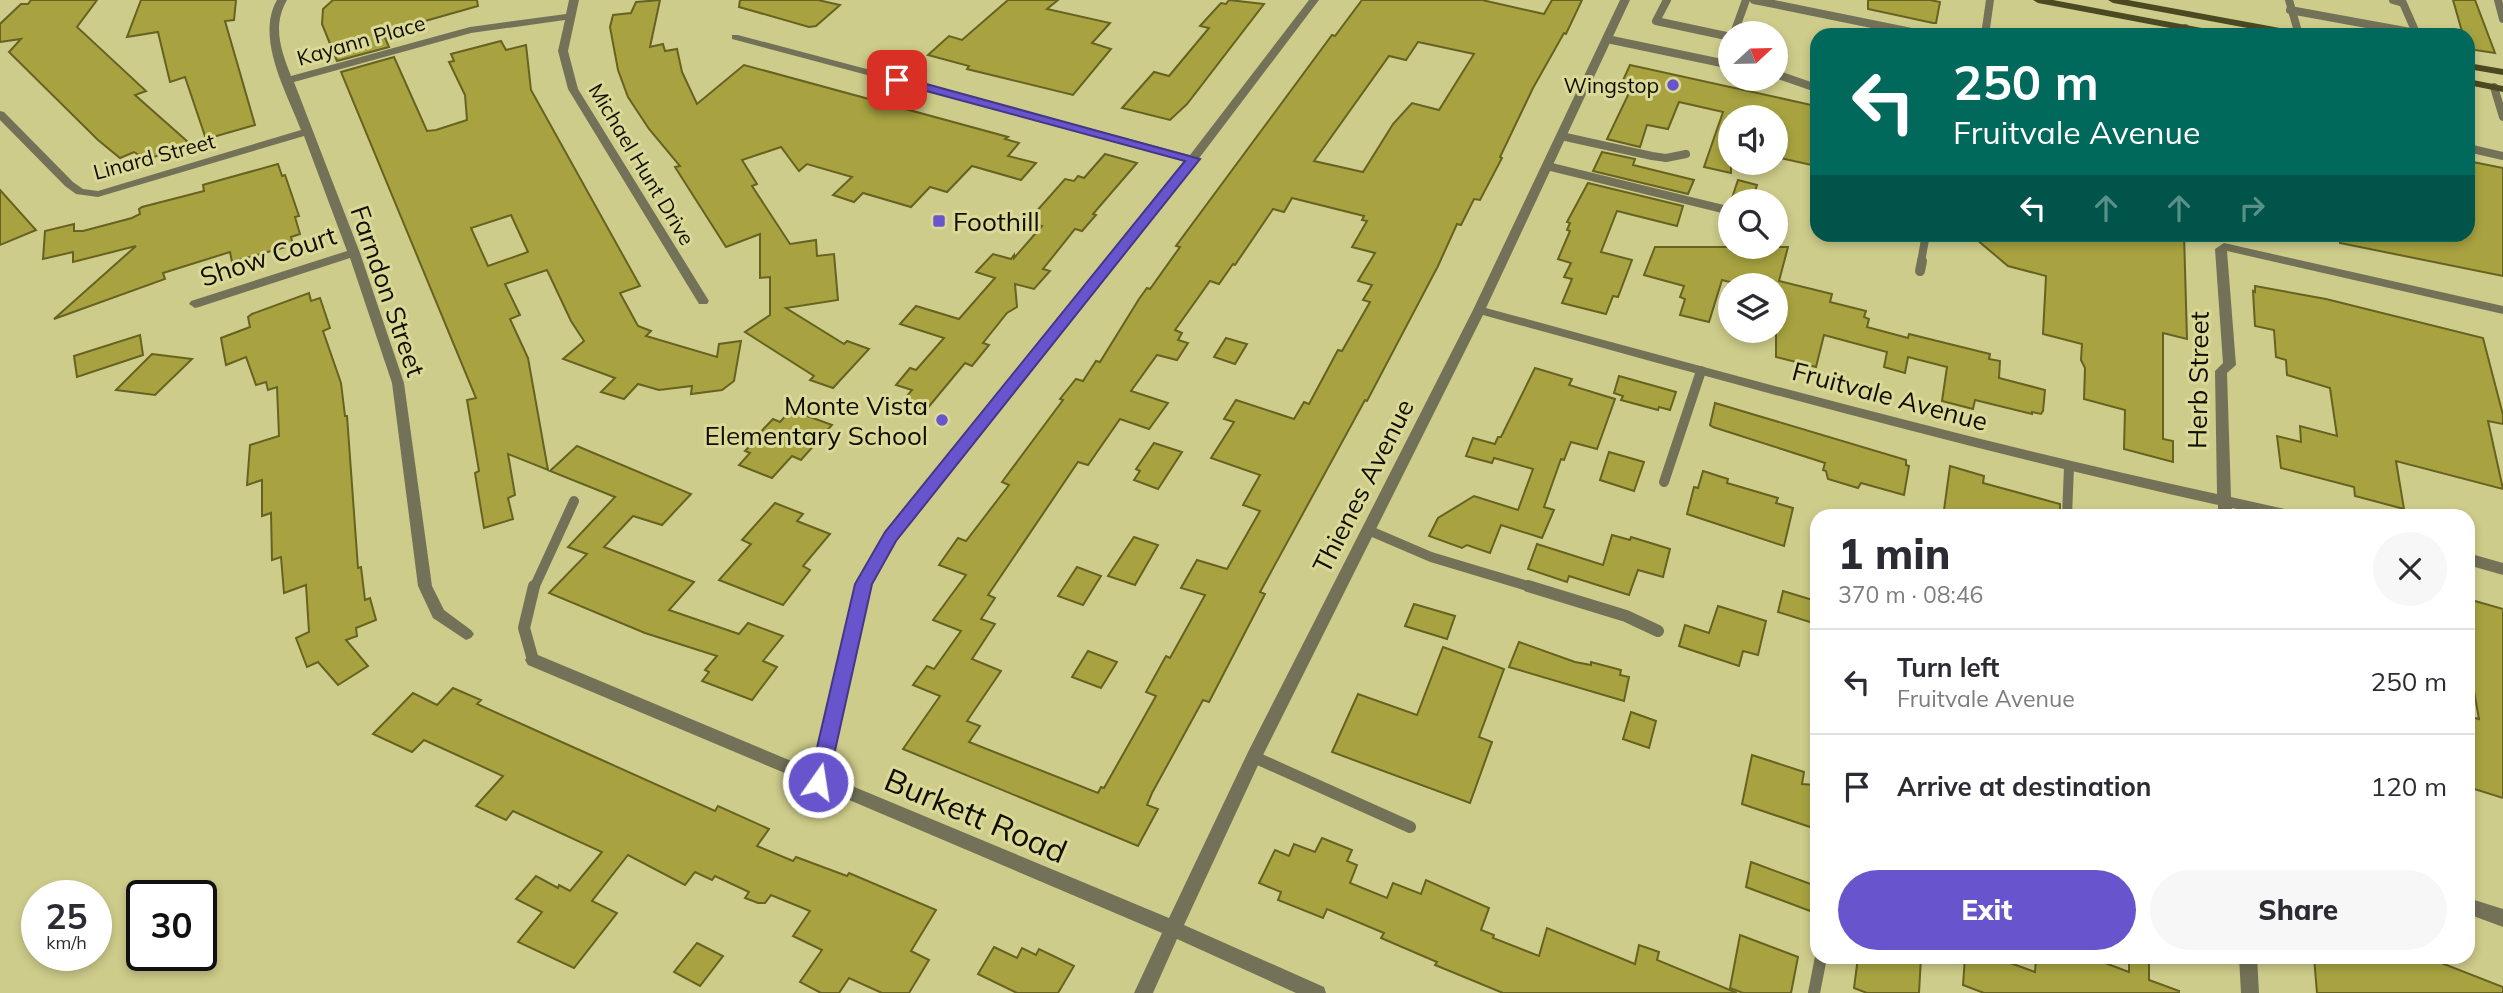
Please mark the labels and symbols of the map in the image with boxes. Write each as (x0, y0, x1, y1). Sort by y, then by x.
street label: Kayann Place (294, 9, 428, 71)
north arrow (1718, 21, 1788, 91)
pin (867, 50, 927, 110)
place label: Wingstop (1564, 72, 1659, 98)
marker: Wingstop (1665, 77, 1681, 93)
street label: Michael Hunt Drive (583, 78, 701, 250)
street label: Linard Street (90, 127, 218, 185)
street label: Farndon Street (343, 201, 433, 381)
place label: Foothill (953, 205, 1040, 238)
marker: Foothill (931, 213, 947, 229)
street label: Show Court (196, 218, 340, 294)
street label: Herb Street (2180, 311, 2216, 449)
street label: Fruitvale Avenue (1789, 354, 1991, 438)
place label: Monte Vista Elementary School (704, 389, 928, 452)
street label: Thienes Avenue (1305, 393, 1421, 579)
marker: Monte Vista Elementary School (934, 412, 950, 428)
position arrow (781, 745, 855, 819)
street label: Burkett Road (879, 759, 1073, 871)
speed limit sign: 30 (126, 880, 217, 971)

